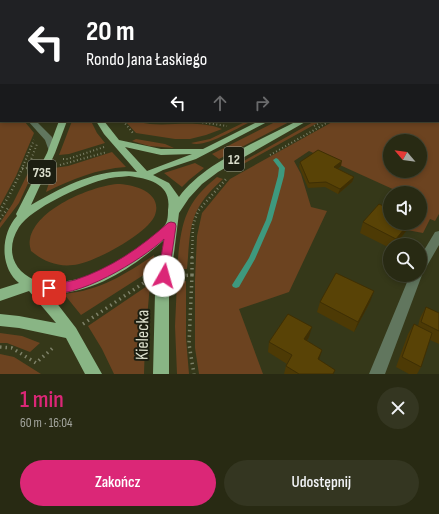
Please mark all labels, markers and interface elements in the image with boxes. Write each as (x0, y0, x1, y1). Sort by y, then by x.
text: 20 m (86, 15, 135, 48)
icon: left (20, 16, 72, 68)
text: Rondo Jana Łaskiego (86, 49, 207, 70)
icon: left (167, 92, 189, 114)
icon: ahead (209, 92, 231, 114)
icon: right (251, 92, 273, 114)
north arrow (383, 134, 427, 178)
map controls (383, 134, 427, 282)
road number: 12 (224, 147, 244, 171)
road number: 735 (28, 160, 56, 184)
button: sound (383, 186, 427, 230)
button: search (383, 238, 427, 282)
position arrow (143, 255, 185, 297)
pin (32, 271, 66, 305)
icon: arrive (38, 277, 60, 299)
street label: Kielecka (132, 310, 153, 360)
text: 1 min (20, 385, 64, 414)
button: close (377, 387, 419, 429)
text: 60 m · 16:04 (20, 415, 73, 431)
button: Zakończ (20, 460, 216, 506)
button: Udostępnij (224, 460, 419, 506)

